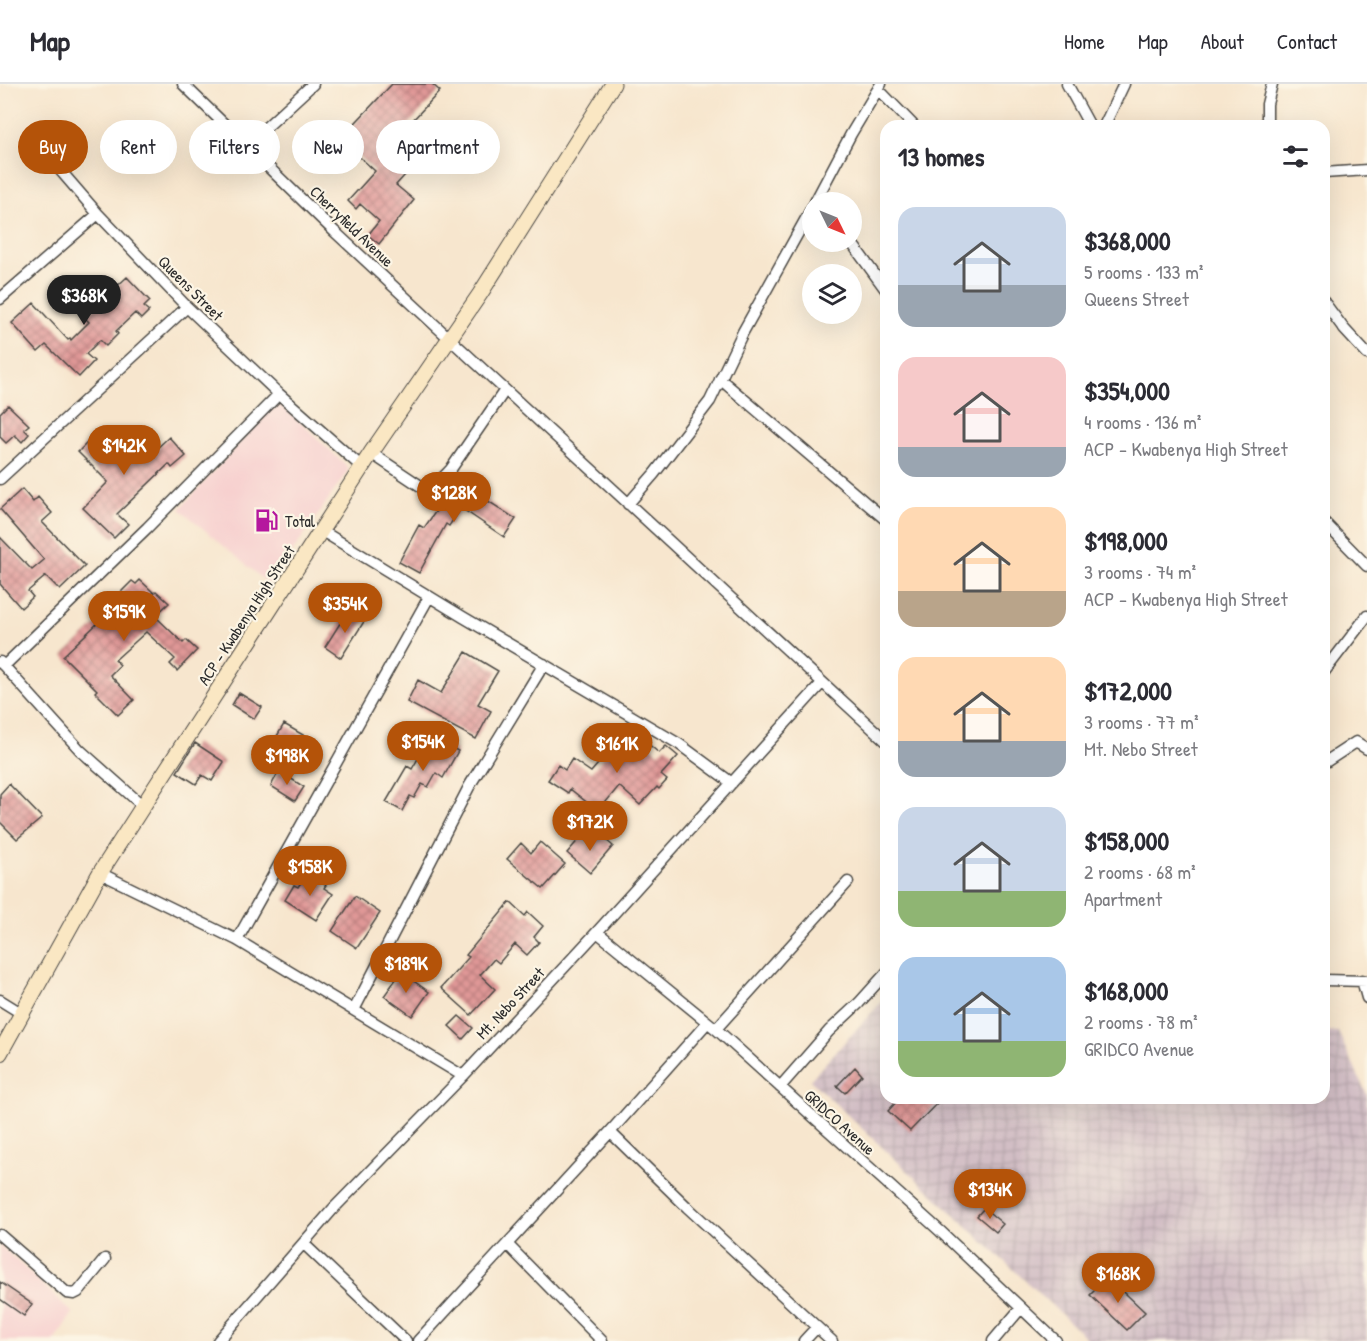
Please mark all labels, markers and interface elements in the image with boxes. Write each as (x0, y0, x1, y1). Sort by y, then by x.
text: Map (30, 22, 70, 60)
text: Home (1064, 27, 1105, 56)
text: Map (1138, 27, 1168, 56)
text: About (1201, 27, 1244, 56)
text: Contact (1277, 27, 1337, 56)
chip: Buy (18, 120, 88, 174)
chip: Rent (100, 120, 177, 174)
chip: Filters (189, 120, 280, 174)
chip: New (292, 120, 364, 174)
chip: Apartment (376, 120, 500, 174)
text: 13 homes (898, 139, 985, 174)
icon: filters (1279, 140, 1312, 173)
street label: Cherryfield Avenue (305, 180, 399, 272)
north arrow (802, 192, 862, 252)
map controls (802, 192, 862, 324)
text: $368,000 (1084, 223, 1171, 258)
icon: home (946, 231, 1018, 303)
street label: Queens Street (154, 251, 229, 326)
text: 5 rooms · 133 m² (1084, 258, 1203, 285)
button: layers (802, 264, 862, 324)
pin: $368K (42, 275, 126, 326)
text: $368K (61, 281, 107, 308)
text: Queens Street (1084, 285, 1189, 312)
text: $354,000 (1084, 373, 1170, 408)
icon: home (946, 381, 1018, 453)
text: 4 rooms · 136 m² (1084, 408, 1201, 435)
pin: $142K (82, 425, 166, 476)
text: $142K (102, 431, 146, 458)
text: ACP - Kwabenya High Street (1084, 435, 1288, 462)
pin: $128K (412, 472, 496, 523)
text: $128K (431, 478, 477, 505)
fuel station icon: Total (254, 508, 280, 534)
place label: Total (285, 510, 316, 532)
text: $198,000 (1084, 523, 1168, 558)
icon: home (946, 531, 1018, 603)
street label: ACP - Kwabenya High Street (192, 540, 300, 689)
text: 3 rooms · 74 m² (1084, 558, 1196, 585)
pin: $354K (303, 583, 387, 634)
text: ACP - Kwabenya High Street (1084, 585, 1288, 612)
text: $354K (322, 589, 368, 616)
pin: $159K (82, 591, 166, 642)
text: $159K (102, 597, 146, 624)
text: $172,000 (1084, 673, 1172, 708)
icon: home (946, 681, 1018, 753)
text: 3 rooms · 77 m² (1084, 708, 1198, 735)
pin: $154K (381, 721, 465, 772)
pin: $161K (575, 723, 659, 774)
text: $154K (401, 727, 445, 754)
text: $161K (595, 729, 639, 756)
pin: $198K (245, 735, 329, 786)
text: Mt. Nebo Street (1084, 735, 1198, 762)
text: $198K (265, 741, 309, 768)
pin: $172K (548, 801, 632, 852)
text: $172K (566, 807, 614, 834)
text: $158,000 (1084, 823, 1169, 858)
icon: home (946, 831, 1018, 903)
pin: $158K (268, 846, 352, 897)
text: $158K (288, 852, 332, 879)
text: 2 rooms · 68 m² (1084, 858, 1196, 885)
text: Apartment (1084, 885, 1162, 912)
pin: $189K (364, 943, 448, 994)
text: $189K (384, 949, 428, 976)
street label: Mt. Nebo Street (471, 962, 549, 1044)
text: $168,000 (1084, 973, 1168, 1008)
icon: home (946, 981, 1018, 1053)
text: 2 rooms · 78 m² (1084, 1008, 1198, 1035)
text: GRIDCO Avenue (1084, 1035, 1194, 1062)
street label: GRIDCO Avenue (800, 1084, 881, 1160)
pin: $134K (948, 1169, 1032, 1220)
text: $134K (968, 1175, 1012, 1202)
pin: $168K (1076, 1253, 1160, 1304)
text: $168K (1096, 1259, 1140, 1286)

